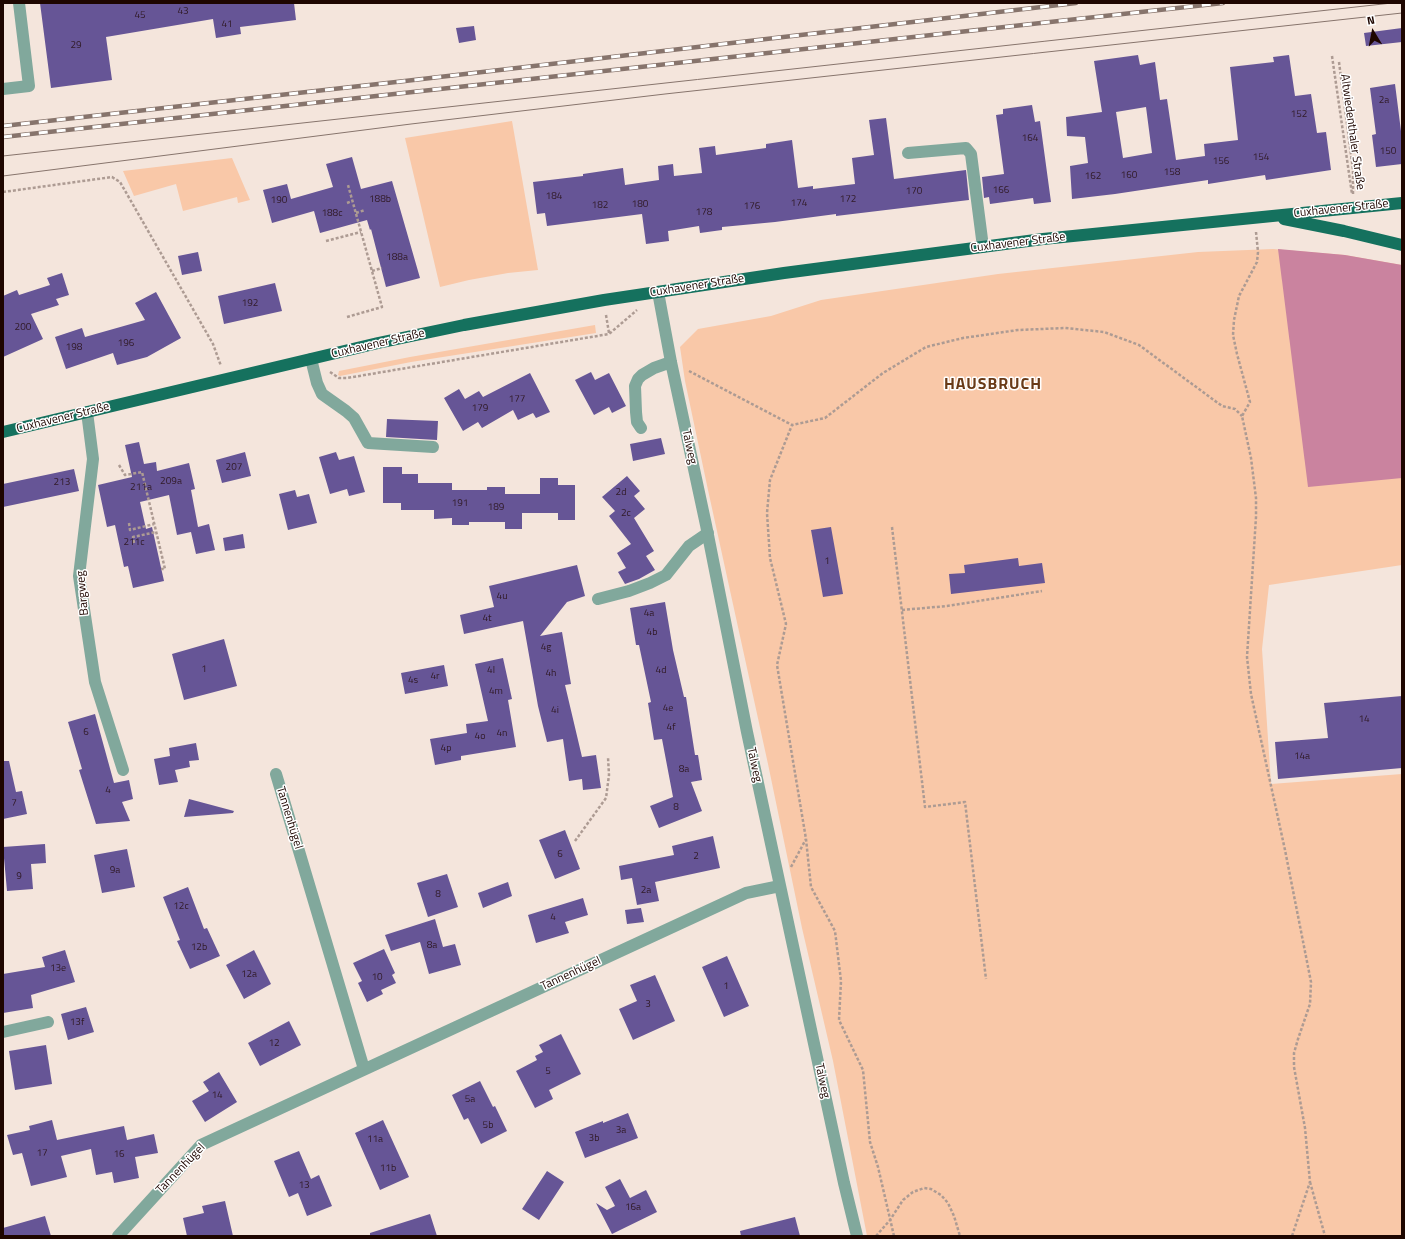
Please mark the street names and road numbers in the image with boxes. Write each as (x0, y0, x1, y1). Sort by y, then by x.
street label: Altwiedenthaler Straße (1337, 73, 1367, 191)
street label: Cuxhavener Straße (1293, 197, 1389, 221)
street label: Cuxhavener Straße (970, 230, 1066, 256)
street label: Cuxhavener Straße (649, 271, 745, 301)
street label: Cuxhavener Straße (330, 326, 426, 362)
street label: Cuxhavener Straße (15, 399, 111, 437)
street label: Talweg (678, 428, 700, 466)
street label: Bargweg (74, 570, 92, 616)
street label: Talweg (743, 746, 765, 784)
street label: Tannenhügel (273, 785, 305, 851)
street label: Tannenhügel (539, 954, 603, 994)
street label: Talweg (811, 1062, 833, 1100)
street label: Tannenhügel (153, 1141, 209, 1197)

